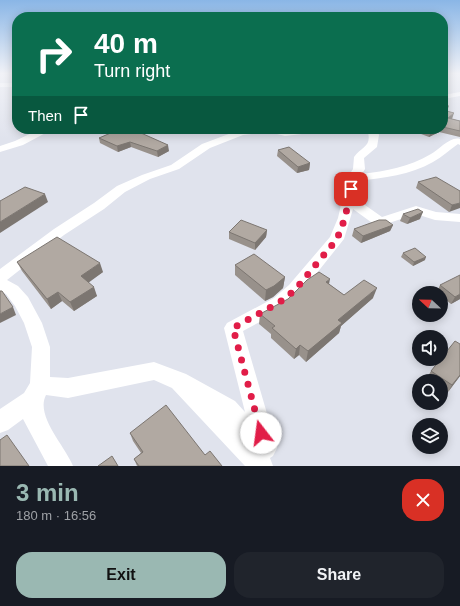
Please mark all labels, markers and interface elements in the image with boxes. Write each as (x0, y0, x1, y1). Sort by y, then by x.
icon: right (28, 28, 80, 80)
text: 40 m (94, 28, 158, 59)
text: Turn right (94, 61, 170, 81)
icon: arrive (70, 104, 92, 126)
text: Then (28, 107, 62, 124)
pin (334, 172, 368, 206)
icon: arrive (340, 178, 362, 200)
north arrow (412, 286, 448, 322)
map controls (412, 286, 448, 454)
button: sound (412, 330, 448, 366)
button: search (412, 374, 448, 410)
position arrow (240, 412, 282, 454)
button: layers (412, 418, 448, 454)
text: 3 min (16, 479, 79, 506)
button: close (402, 479, 444, 521)
text: 180 m · 16:56 (16, 508, 96, 523)
button: Exit (16, 552, 226, 598)
button: Share (234, 552, 444, 598)

